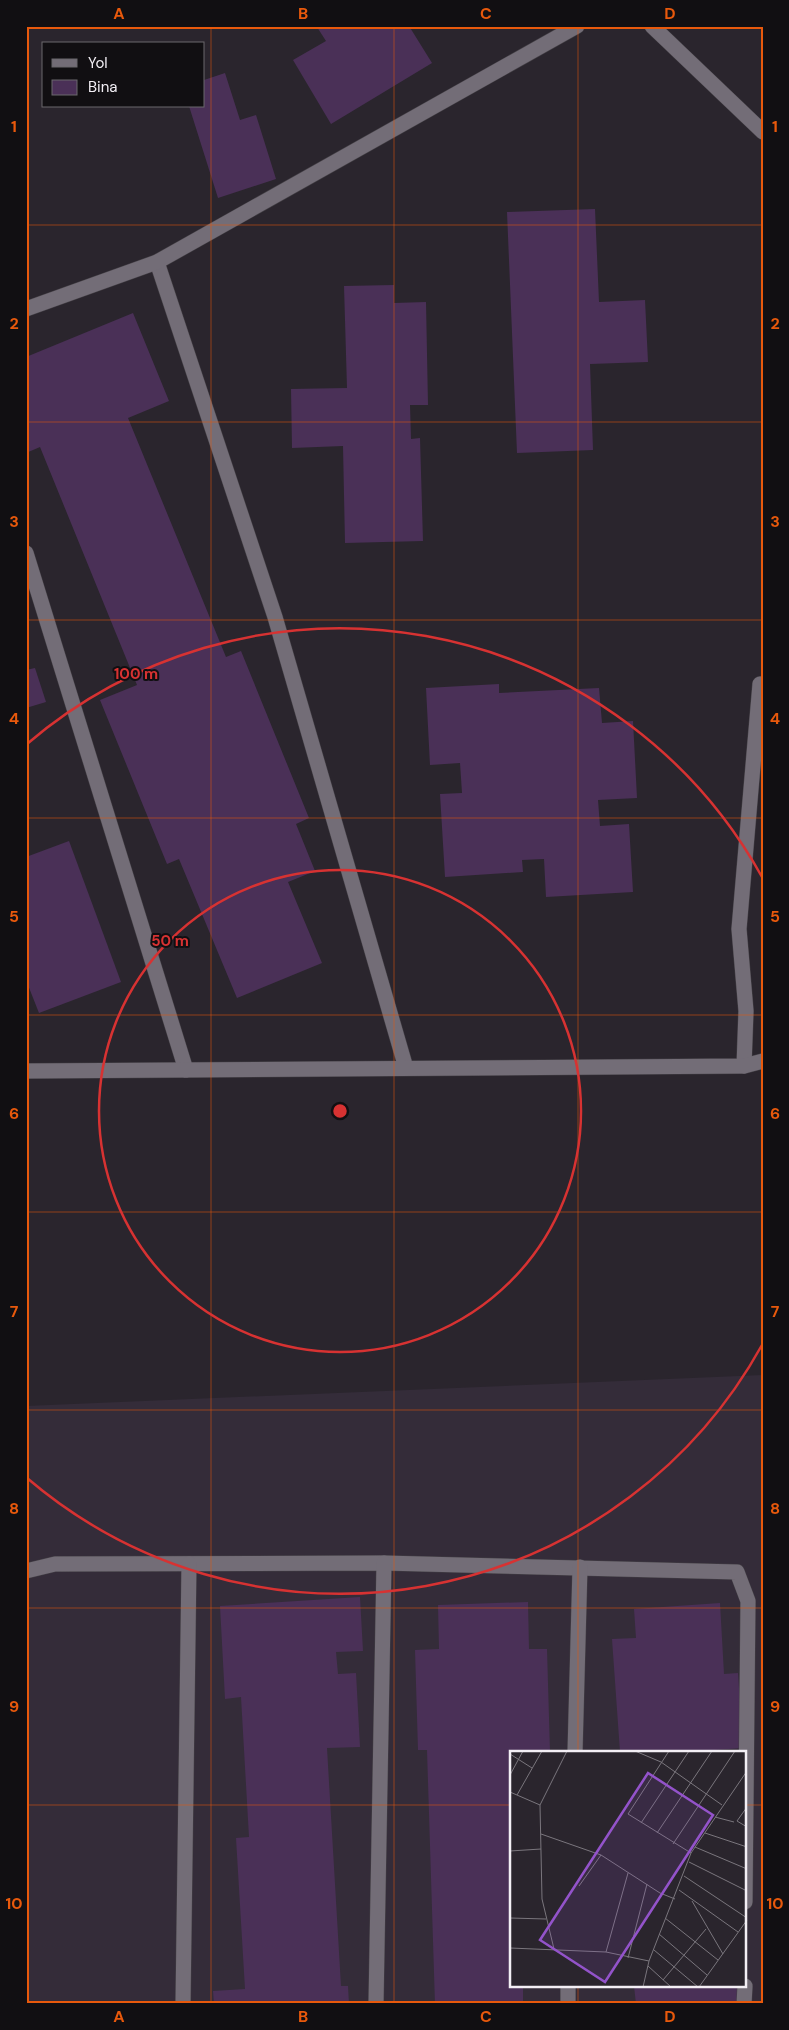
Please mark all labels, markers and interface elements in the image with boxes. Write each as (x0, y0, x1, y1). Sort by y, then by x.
text: A (113, 3, 125, 24)
text: B (298, 3, 308, 24)
text: C (480, 3, 492, 24)
text: D (664, 3, 676, 24)
legend (42, 42, 205, 108)
text: Yol (88, 53, 108, 73)
text: Bina (88, 77, 117, 97)
text: 1 (11, 116, 17, 137)
text: 1 (772, 116, 778, 137)
text: 2 (9, 313, 19, 334)
text: 2 (770, 313, 780, 334)
text: 3 (9, 511, 19, 532)
text: 3 (770, 511, 780, 532)
text: 100 m (114, 664, 158, 684)
text: 4 (9, 708, 19, 729)
text: 4 (770, 708, 780, 729)
text: 5 (9, 906, 19, 927)
text: 5 (770, 906, 780, 927)
text: 50 m (151, 931, 189, 951)
centre of rings (331, 1102, 349, 1120)
text: 6 (9, 1103, 19, 1124)
text: 6 (770, 1103, 780, 1124)
text: 7 (10, 1301, 19, 1322)
text: 7 (771, 1301, 780, 1322)
text: 8 (9, 1498, 19, 1519)
text: 8 (770, 1498, 780, 1519)
text: 9 (9, 1696, 19, 1717)
text: 9 (770, 1696, 780, 1717)
inset map (510, 1751, 746, 1988)
text: 10 (5, 1893, 23, 1914)
text: 10 (766, 1893, 784, 1914)
text: A (113, 2006, 125, 2027)
text: B (298, 2006, 308, 2027)
text: C (480, 2006, 492, 2027)
text: D (664, 2006, 676, 2027)

